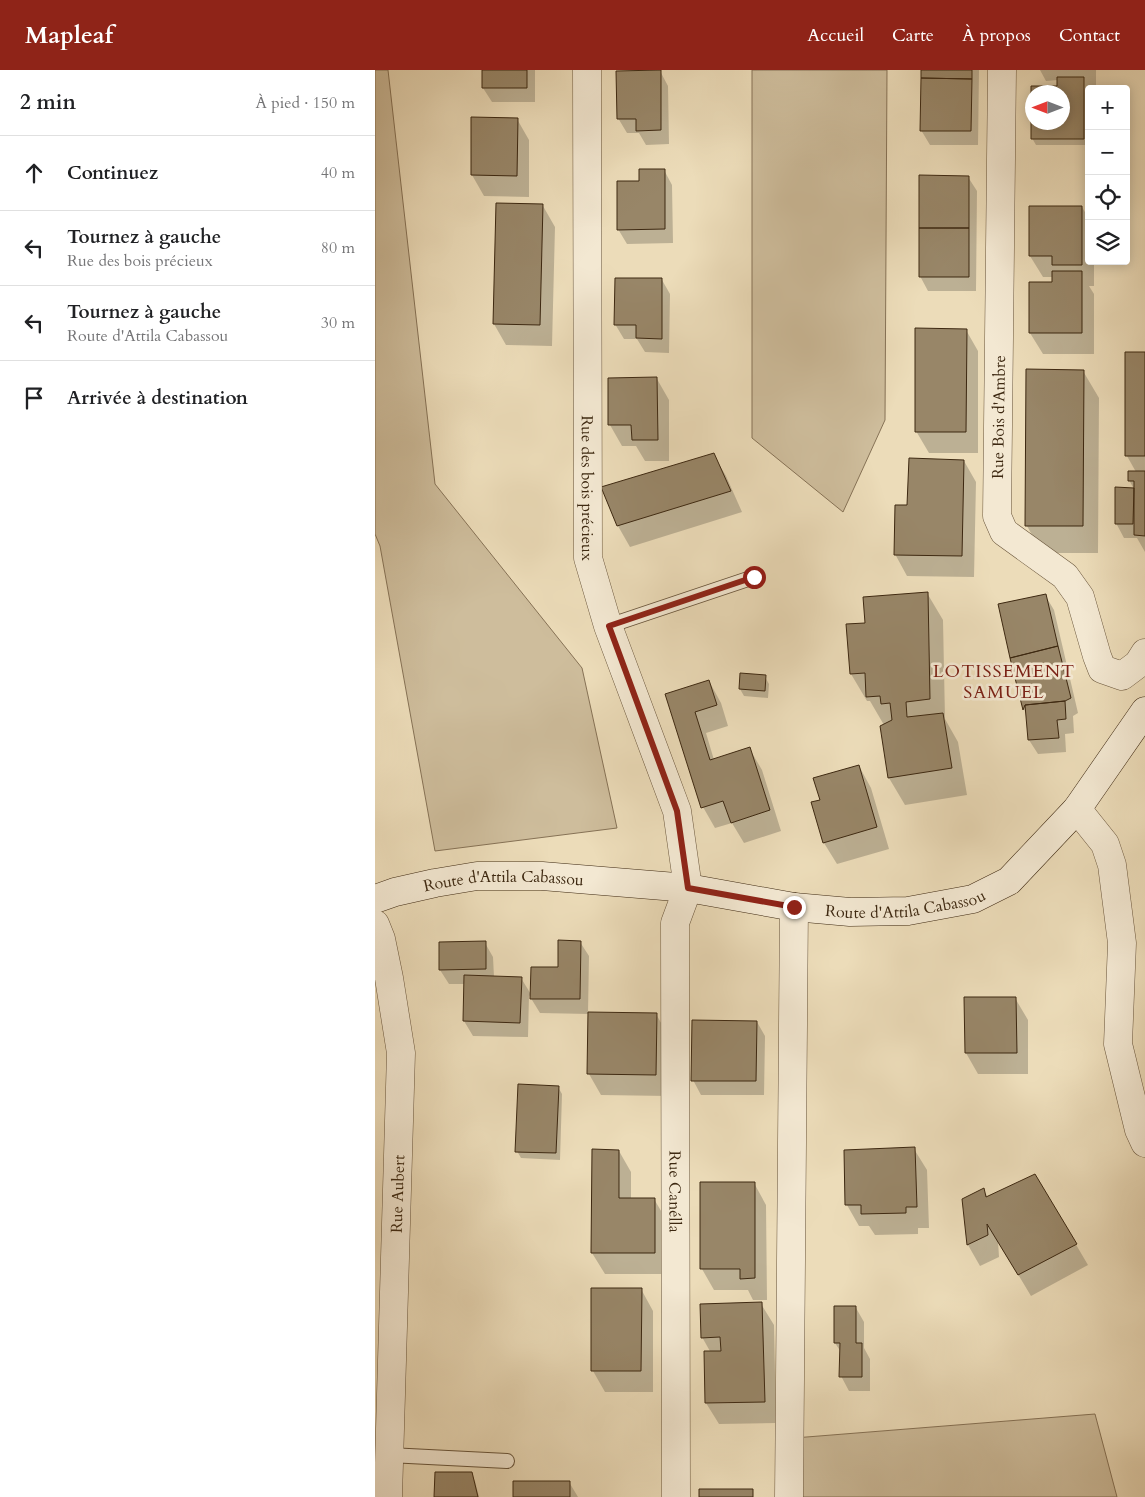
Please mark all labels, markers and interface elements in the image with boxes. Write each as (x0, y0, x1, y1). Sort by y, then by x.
text: Mapleaf (25, 19, 113, 52)
text: Accueil (807, 23, 864, 48)
text: Carte (892, 23, 934, 48)
text: À propos (962, 23, 1031, 48)
text: Contact (1059, 23, 1120, 48)
north arrow (1025, 85, 1070, 130)
map controls (1085, 85, 1130, 265)
button: + (1085, 85, 1130, 130)
text: 2 min (20, 88, 76, 117)
text: À pied · 150 m (255, 92, 355, 114)
button: − (1085, 130, 1130, 175)
icon: ahead (20, 159, 48, 187)
text: Continuez (67, 160, 158, 186)
text: 40 m (321, 162, 355, 184)
button: locate (1085, 175, 1130, 220)
button: layers (1085, 220, 1130, 265)
text: Tournez à gauche (67, 224, 221, 250)
icon: left (20, 234, 48, 262)
text: 80 m (321, 237, 355, 259)
text: Rue des bois précieux (67, 250, 213, 272)
text: Tournez à gauche (67, 299, 221, 325)
icon: left (20, 309, 48, 337)
text: 30 m (321, 312, 355, 334)
text: Route d'Attila Cabassou (67, 325, 228, 347)
street label: Rue Bois d'Ambre (987, 355, 1011, 479)
icon: arrive (20, 384, 48, 412)
text: Arrivée à destination (67, 385, 248, 411)
street label: Rue des bois précieux (576, 415, 598, 561)
route start (743, 566, 766, 589)
district label: LOTISSEMENT SAMUEL (933, 659, 1075, 705)
street label: Route d'Attila Cabassou (421, 866, 585, 897)
street label: Route d'Attila Cabassou (824, 884, 990, 924)
route end (783, 896, 806, 919)
street label: Rue Canélla (663, 1151, 686, 1233)
street label: Rue Aubert (386, 1155, 410, 1234)

